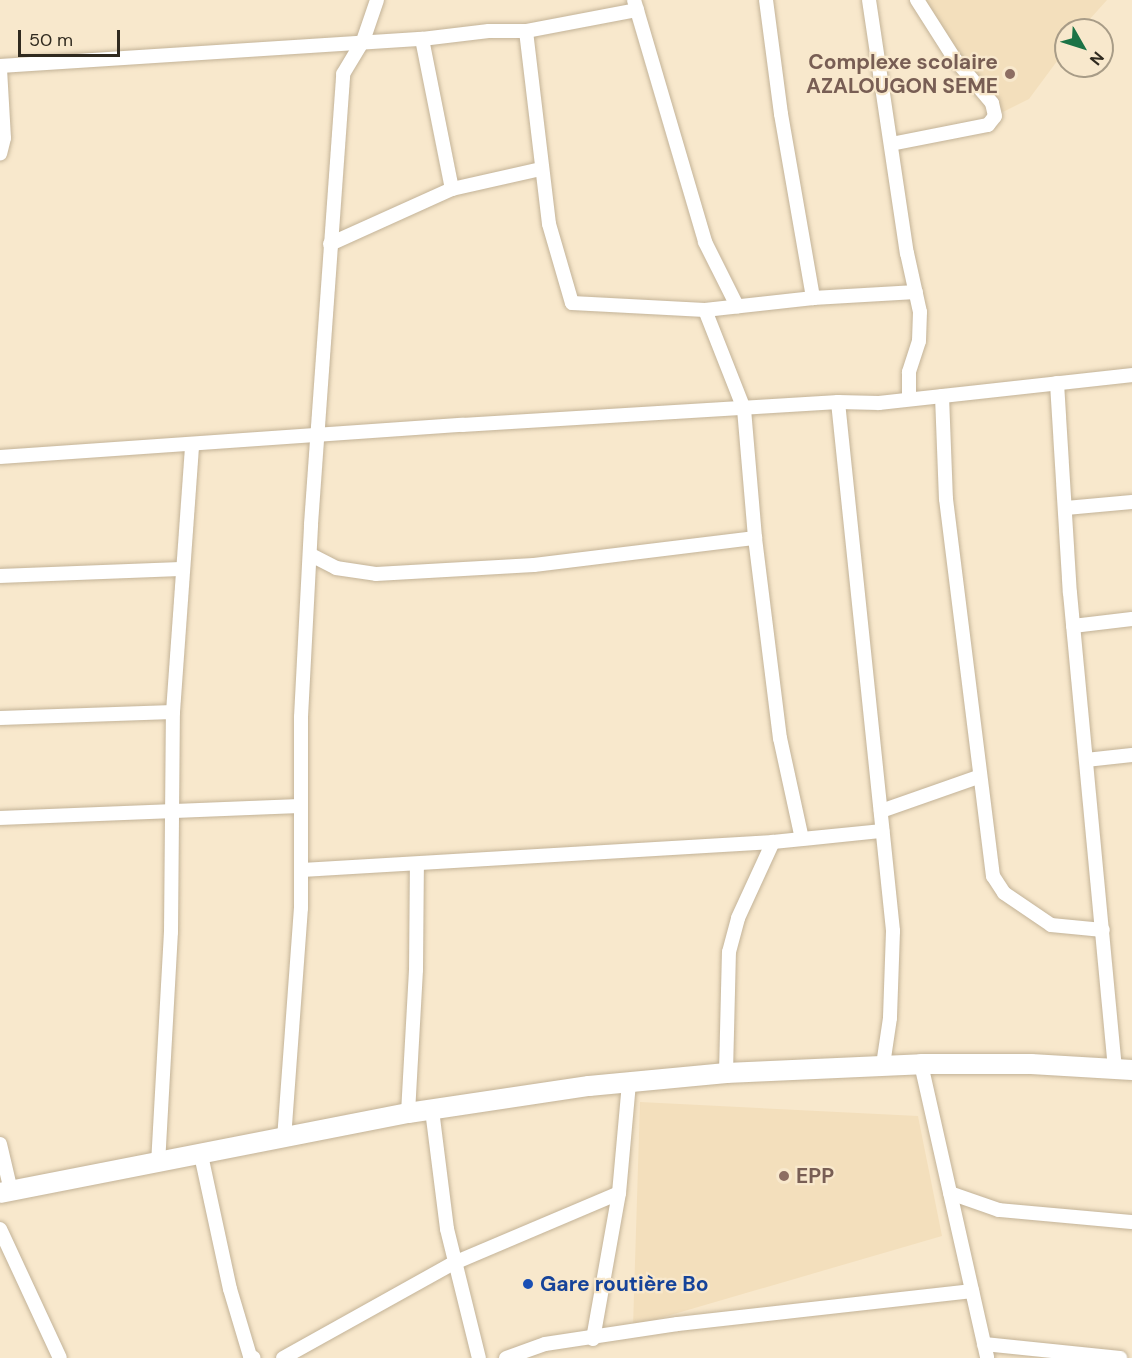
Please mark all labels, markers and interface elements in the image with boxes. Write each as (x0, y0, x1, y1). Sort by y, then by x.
scale bar (21, 18, 123, 56)
north arrow (1054, 18, 1114, 78)
text: 50 m (29, 28, 73, 52)
text: N (1085, 47, 1109, 70)
place label: Complexe scolaire AZALOUGON SEME (806, 49, 998, 99)
marker: Complexe scolaire AZALOUGON SEME (1003, 67, 1017, 81)
place label: EPP (796, 1163, 834, 1189)
marker: EPP (777, 1169, 791, 1183)
place label: Gare routière Bo (540, 1271, 709, 1297)
marker: Gare routière Bo (521, 1277, 535, 1291)

